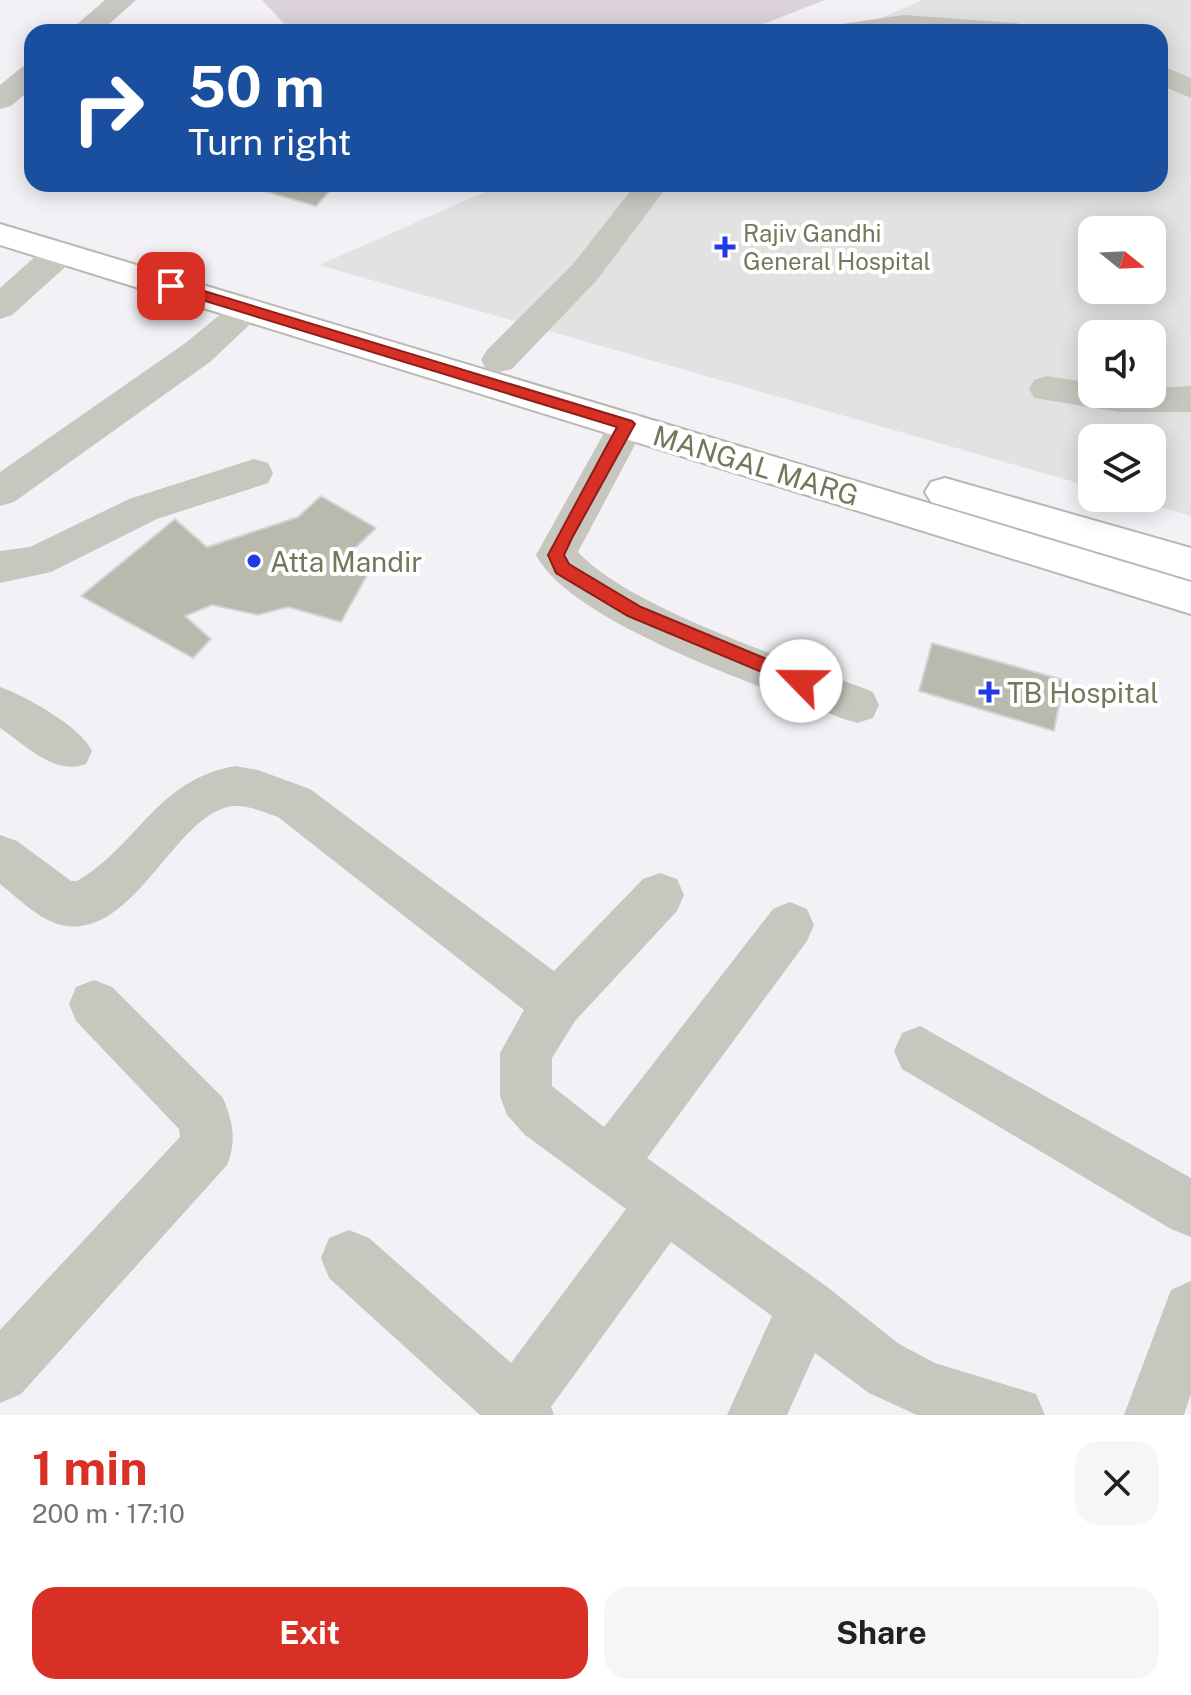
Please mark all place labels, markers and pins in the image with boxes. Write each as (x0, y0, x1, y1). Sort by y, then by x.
place label: Rajiv Gandhi General Hospital (743, 219, 931, 275)
marker: Rajiv Gandhi General Hospital (714, 236, 736, 258)
pin (137, 252, 205, 320)
place label: Atta Mandir (270, 545, 422, 578)
marker: Atta Mandir (245, 552, 263, 570)
place label: TB Hospital (1007, 676, 1159, 709)
marker: TB Hospital (978, 681, 1000, 703)

